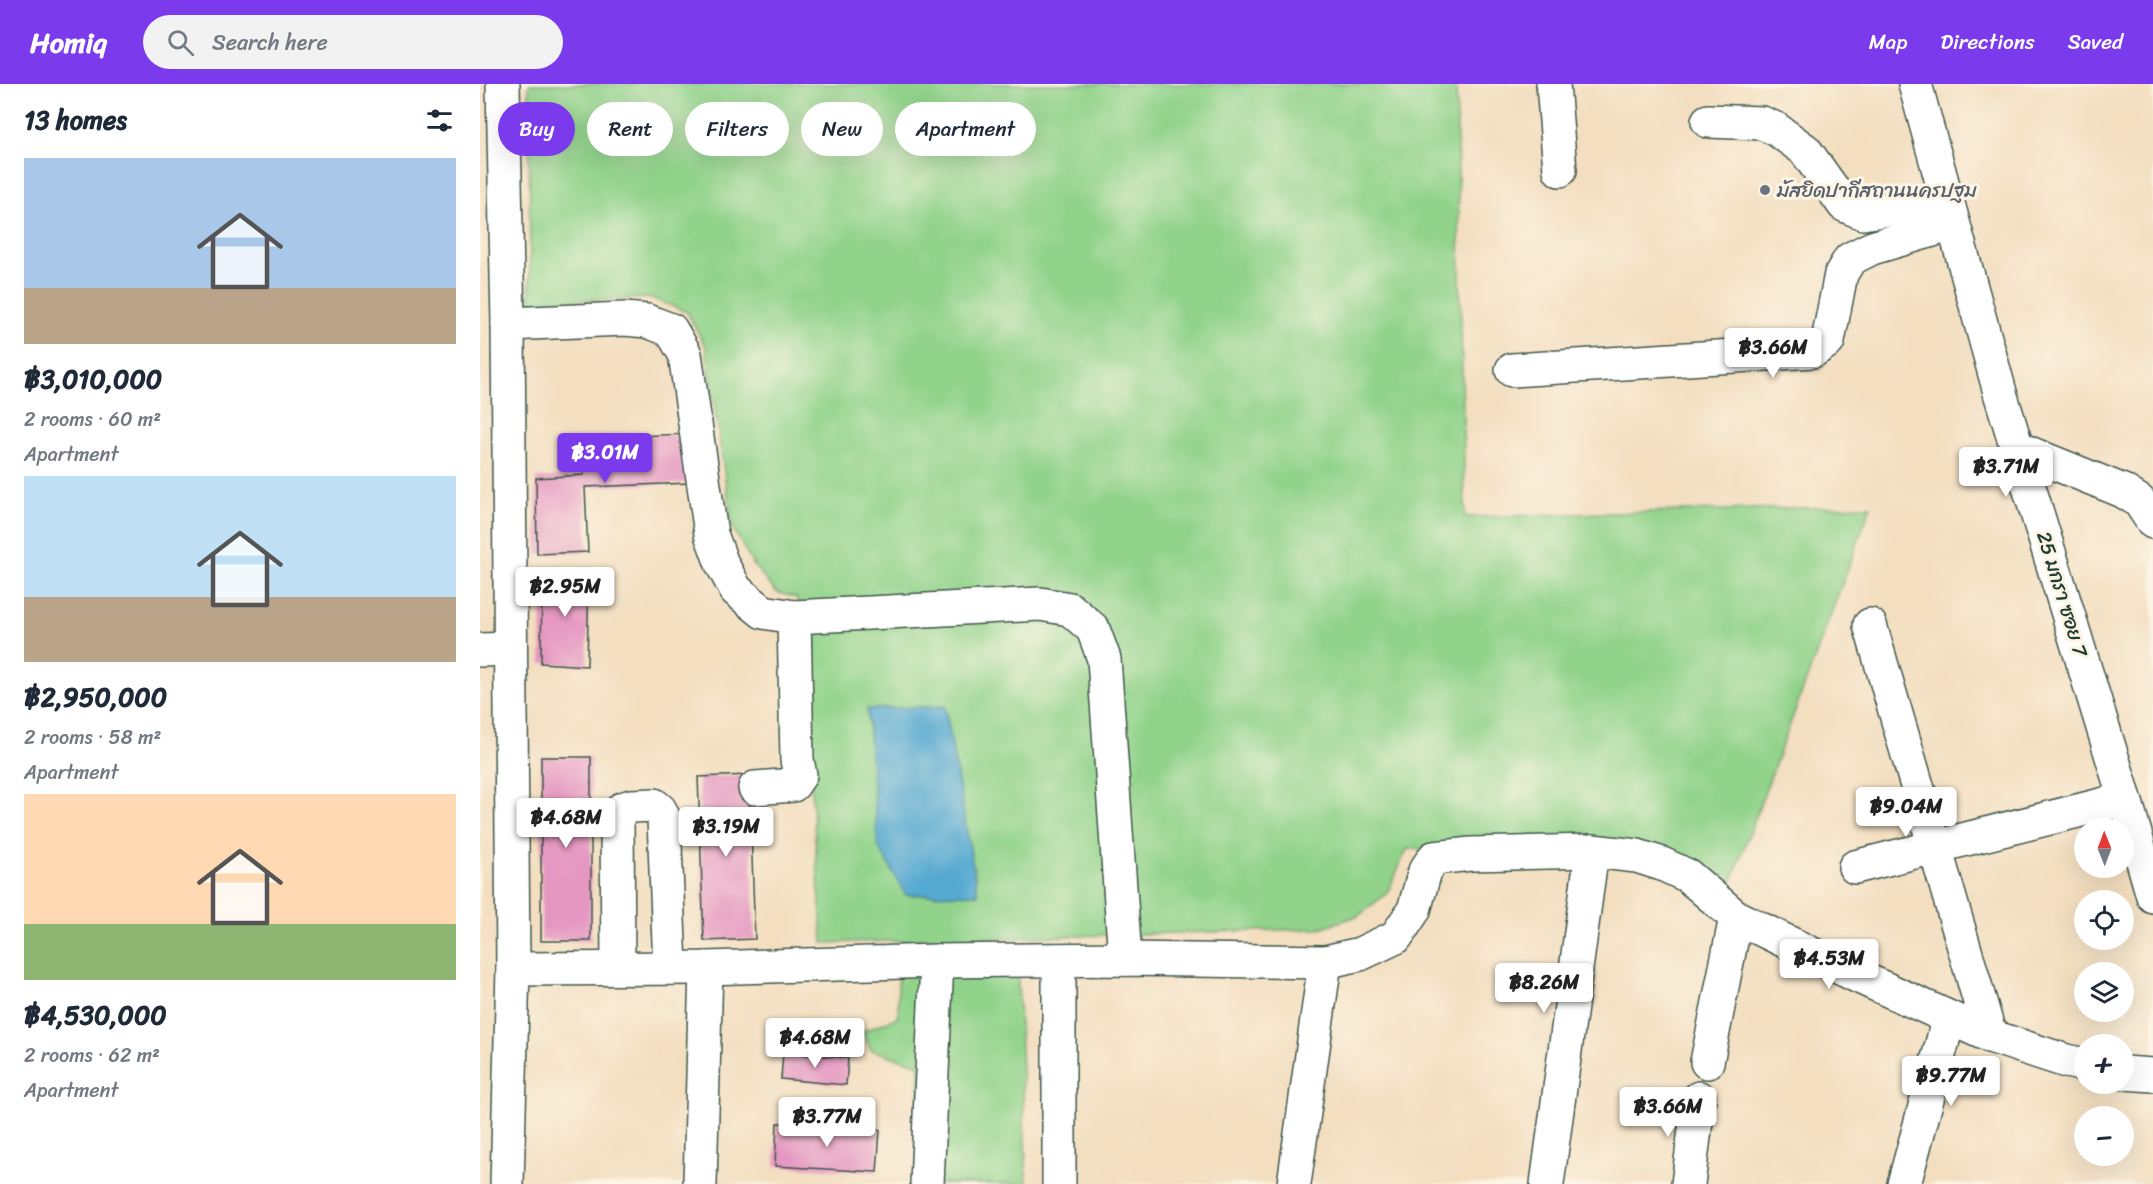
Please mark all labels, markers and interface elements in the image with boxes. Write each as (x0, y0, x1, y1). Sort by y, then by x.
search box (143, 15, 563, 69)
text: Homiq (30, 18, 107, 67)
text: Search here (212, 23, 328, 62)
text: Map (1869, 23, 1907, 61)
text: Directions (1940, 23, 2035, 61)
text: Saved (2068, 23, 2123, 61)
icon: search (164, 26, 197, 59)
text: 13 homes (24, 97, 127, 143)
chip: Buy (498, 102, 575, 156)
chip: Rent (587, 102, 673, 156)
chip: Filters (685, 102, 789, 156)
chip: New (801, 102, 883, 156)
chip: Apartment (895, 102, 1036, 156)
icon: filters (423, 104, 456, 137)
place label: มัสยิดปากีสถานนครปฐม (1776, 173, 1978, 208)
marker: มัสยิดปากีสถานนครปฐม (1758, 183, 1772, 197)
icon: home (186, 197, 294, 305)
pin: ฿3.66M (1724, 328, 1822, 379)
text: ฿3.66M (1739, 330, 1807, 365)
text: ฿3,010,000 (24, 356, 162, 402)
text: 2 rooms · 60 m² (24, 402, 161, 437)
pin: ฿3.01M (556, 433, 654, 484)
text: ฿3.01M (571, 435, 639, 470)
text: Apartment (24, 437, 118, 472)
pin: ฿3.71M (1957, 447, 2055, 498)
text: ฿3.71M (1973, 449, 2039, 484)
icon: home (186, 515, 294, 623)
street label: 25 มกรา ซอย 7 (2026, 527, 2098, 663)
pin: ฿2.95M (516, 567, 614, 618)
text: ฿2.95M (529, 569, 601, 604)
text: ฿2,950,000 (24, 674, 167, 720)
text: 2 rooms · 58 m² (24, 720, 161, 755)
text: Apartment (24, 755, 118, 790)
pin: ฿9.04M (1857, 787, 1955, 838)
text: ฿9.04M (1870, 789, 1942, 824)
pin: ฿4.68M (517, 798, 615, 849)
text: ฿4.68M (530, 800, 602, 835)
pin: ฿3.19M (677, 807, 775, 858)
text: ฿3.19M (692, 809, 760, 844)
north arrow (2074, 818, 2134, 878)
map controls (2074, 818, 2134, 1166)
icon: home (186, 833, 294, 941)
button: locate (2074, 890, 2134, 950)
pin: ฿4.53M (1780, 939, 1878, 990)
text: ฿4.53M (1794, 941, 1864, 976)
button: layers (2074, 962, 2134, 1022)
pin: ฿8.26M (1495, 963, 1593, 1014)
text: ฿8.26M (1509, 965, 1579, 1000)
text: ฿4,530,000 (24, 992, 167, 1038)
pin: ฿4.68M (766, 1018, 864, 1069)
text: ฿4.68M (779, 1020, 851, 1055)
button: + (2074, 1034, 2134, 1094)
text: 2 rooms · 62 m² (24, 1038, 160, 1073)
pin: ฿9.77M (1902, 1056, 2000, 1107)
text: ฿9.77M (1916, 1058, 1986, 1093)
text: Apartment (24, 1073, 118, 1108)
pin: ฿3.66M (1619, 1087, 1717, 1138)
text: ฿3.66M (1634, 1089, 1702, 1124)
pin: ฿3.77M (778, 1097, 876, 1148)
text: ฿3.77M (793, 1099, 862, 1134)
button: − (2074, 1106, 2134, 1166)

